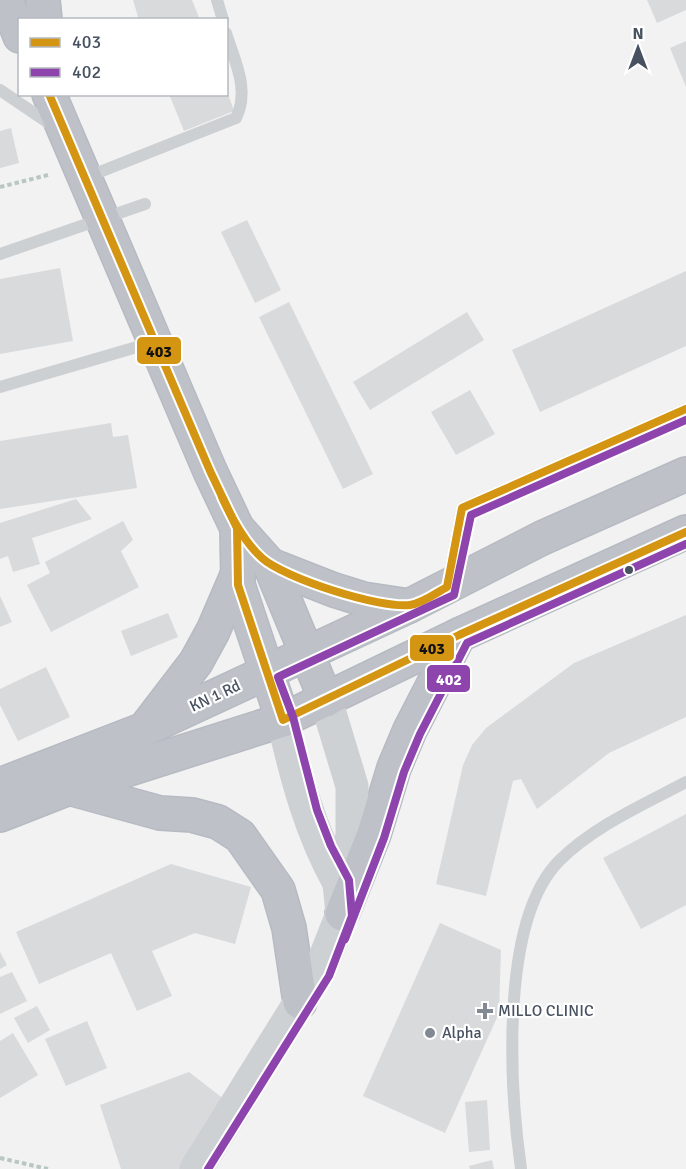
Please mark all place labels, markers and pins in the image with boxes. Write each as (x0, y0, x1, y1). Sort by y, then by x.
unlabelled marker (623, 564, 635, 576)
place label: MILLO CLINIC (498, 1001, 594, 1021)
marker: MILLO CLINIC (476, 1002, 494, 1020)
place label: Alpha (442, 1023, 482, 1043)
marker: Alpha (423, 1026, 437, 1040)

